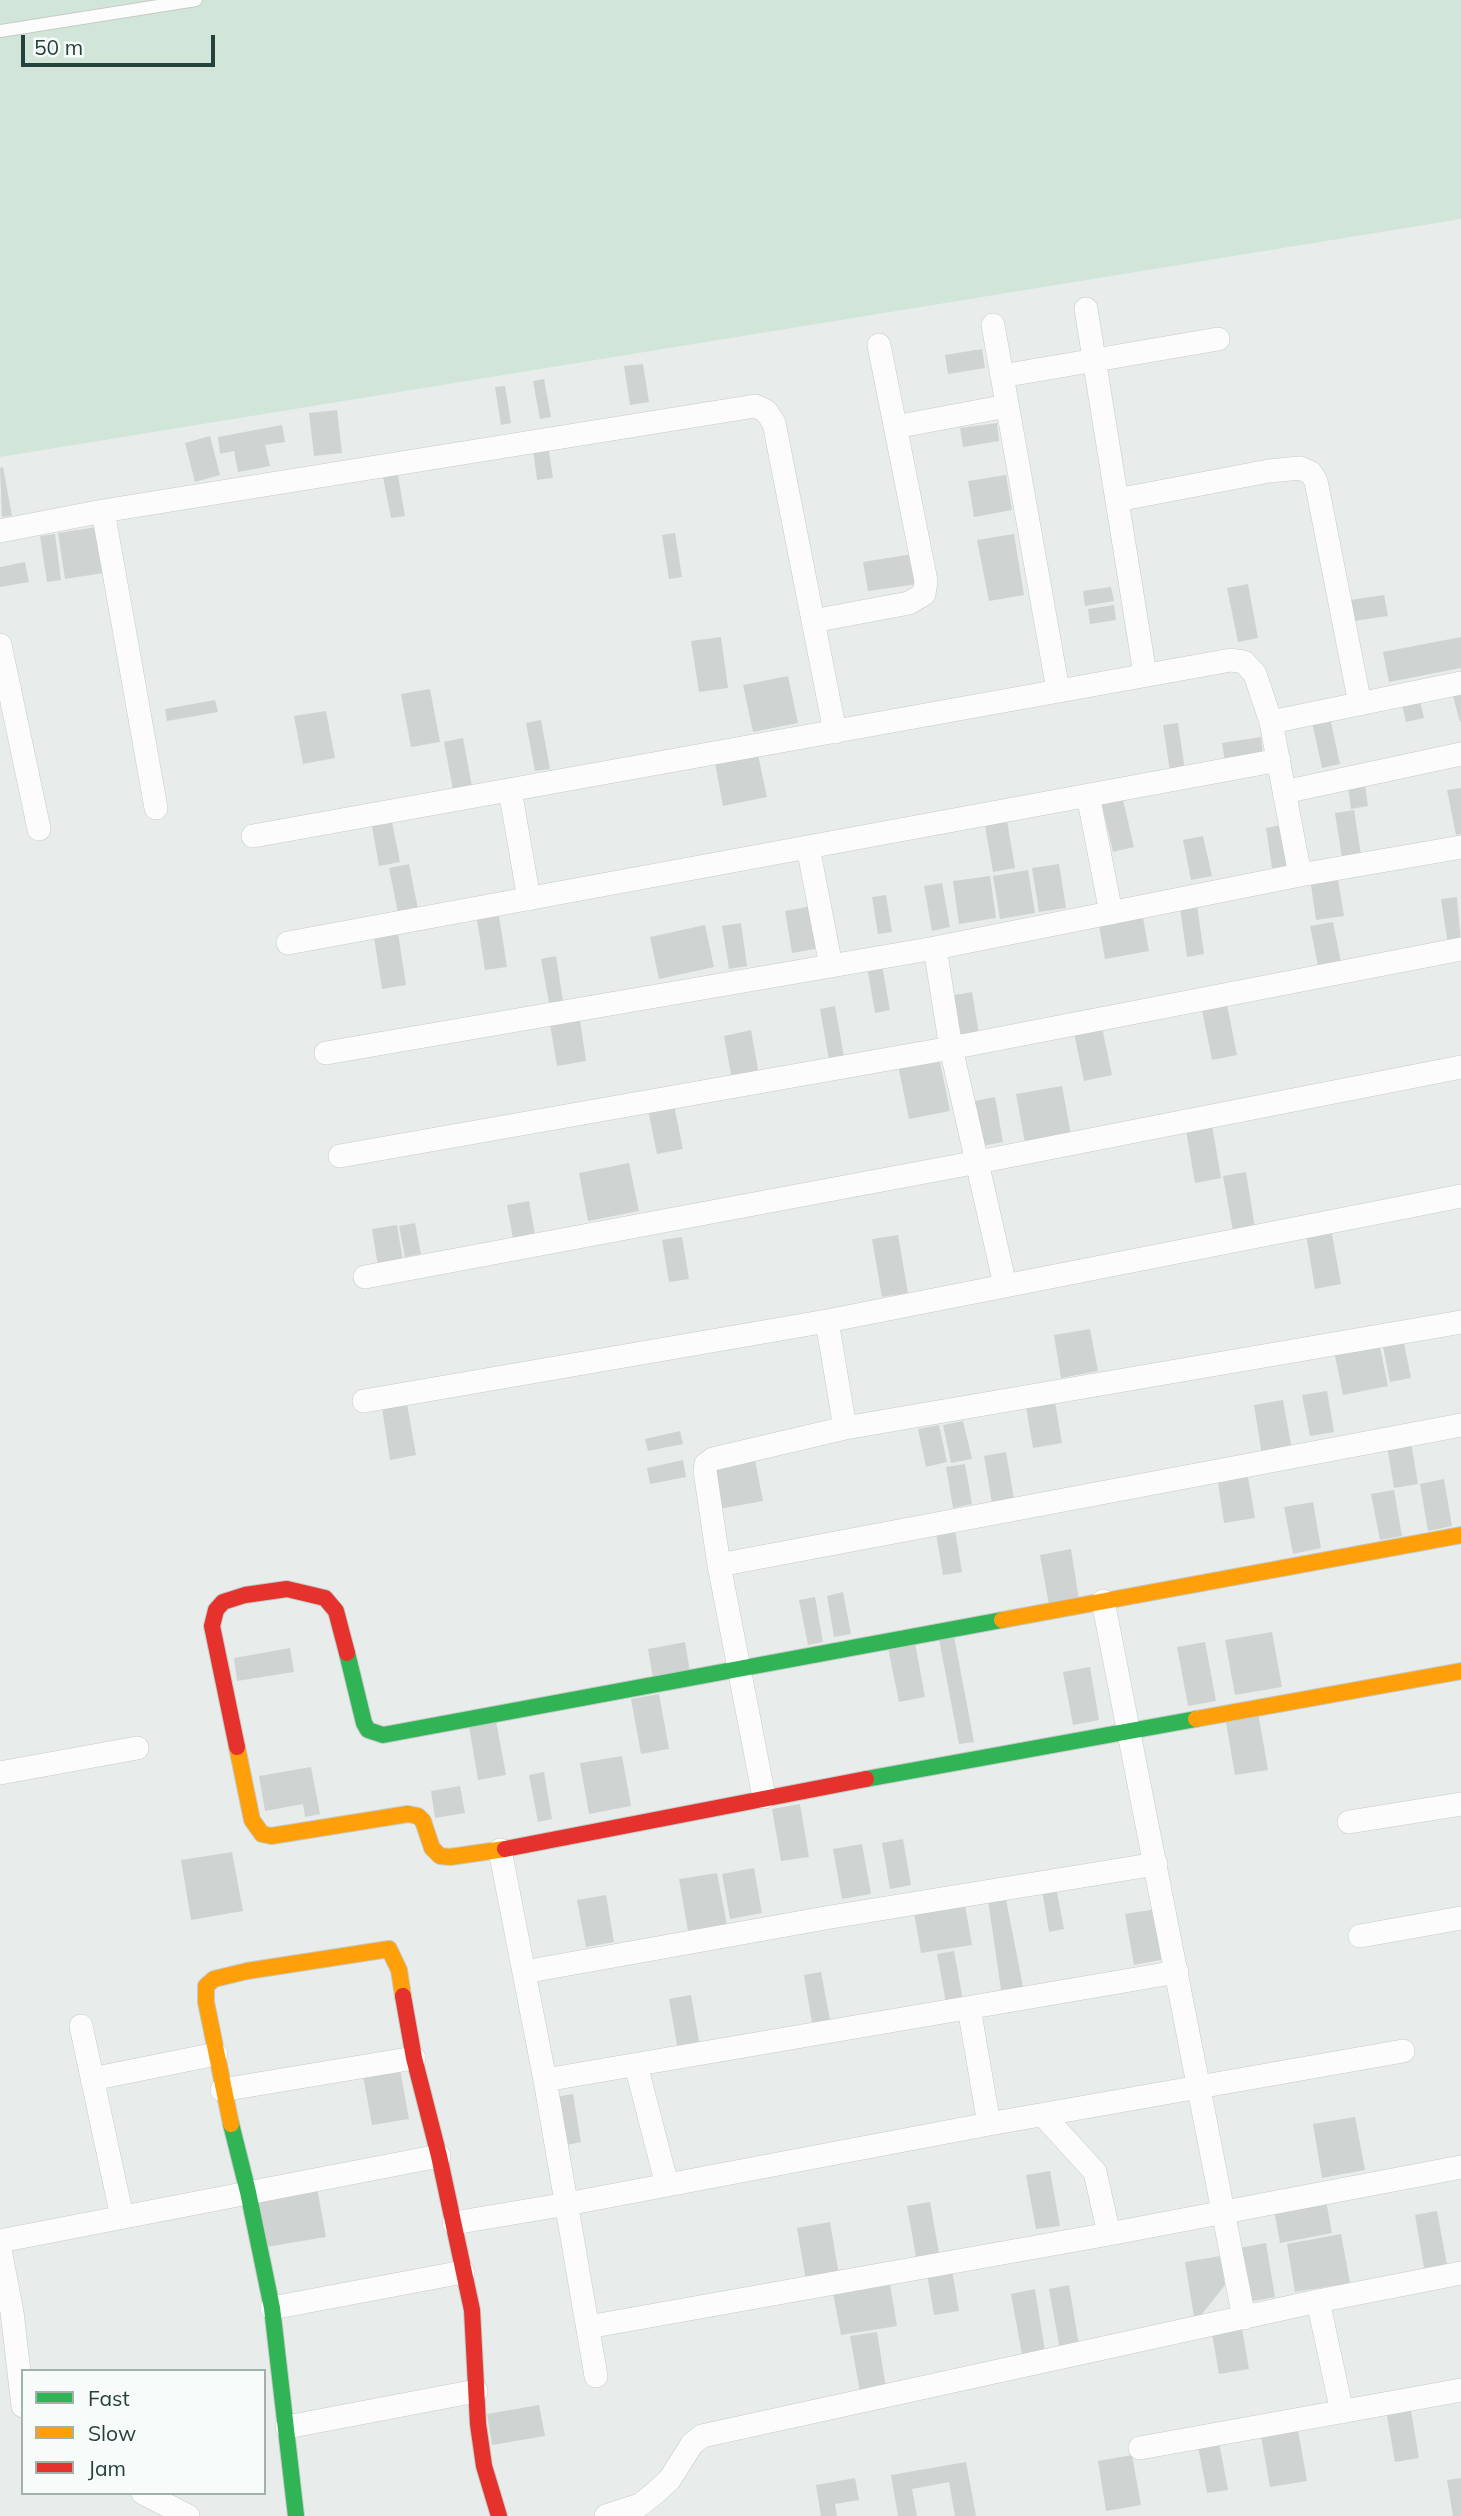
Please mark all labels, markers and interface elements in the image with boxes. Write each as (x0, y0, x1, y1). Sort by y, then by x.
scale bar (24, 21, 219, 65)
text: 50 m (34, 34, 83, 60)
legend (21, 2369, 266, 2495)
text: Fast (88, 2385, 130, 2411)
text: Slow (88, 2420, 136, 2446)
text: Jam (88, 2455, 126, 2481)

